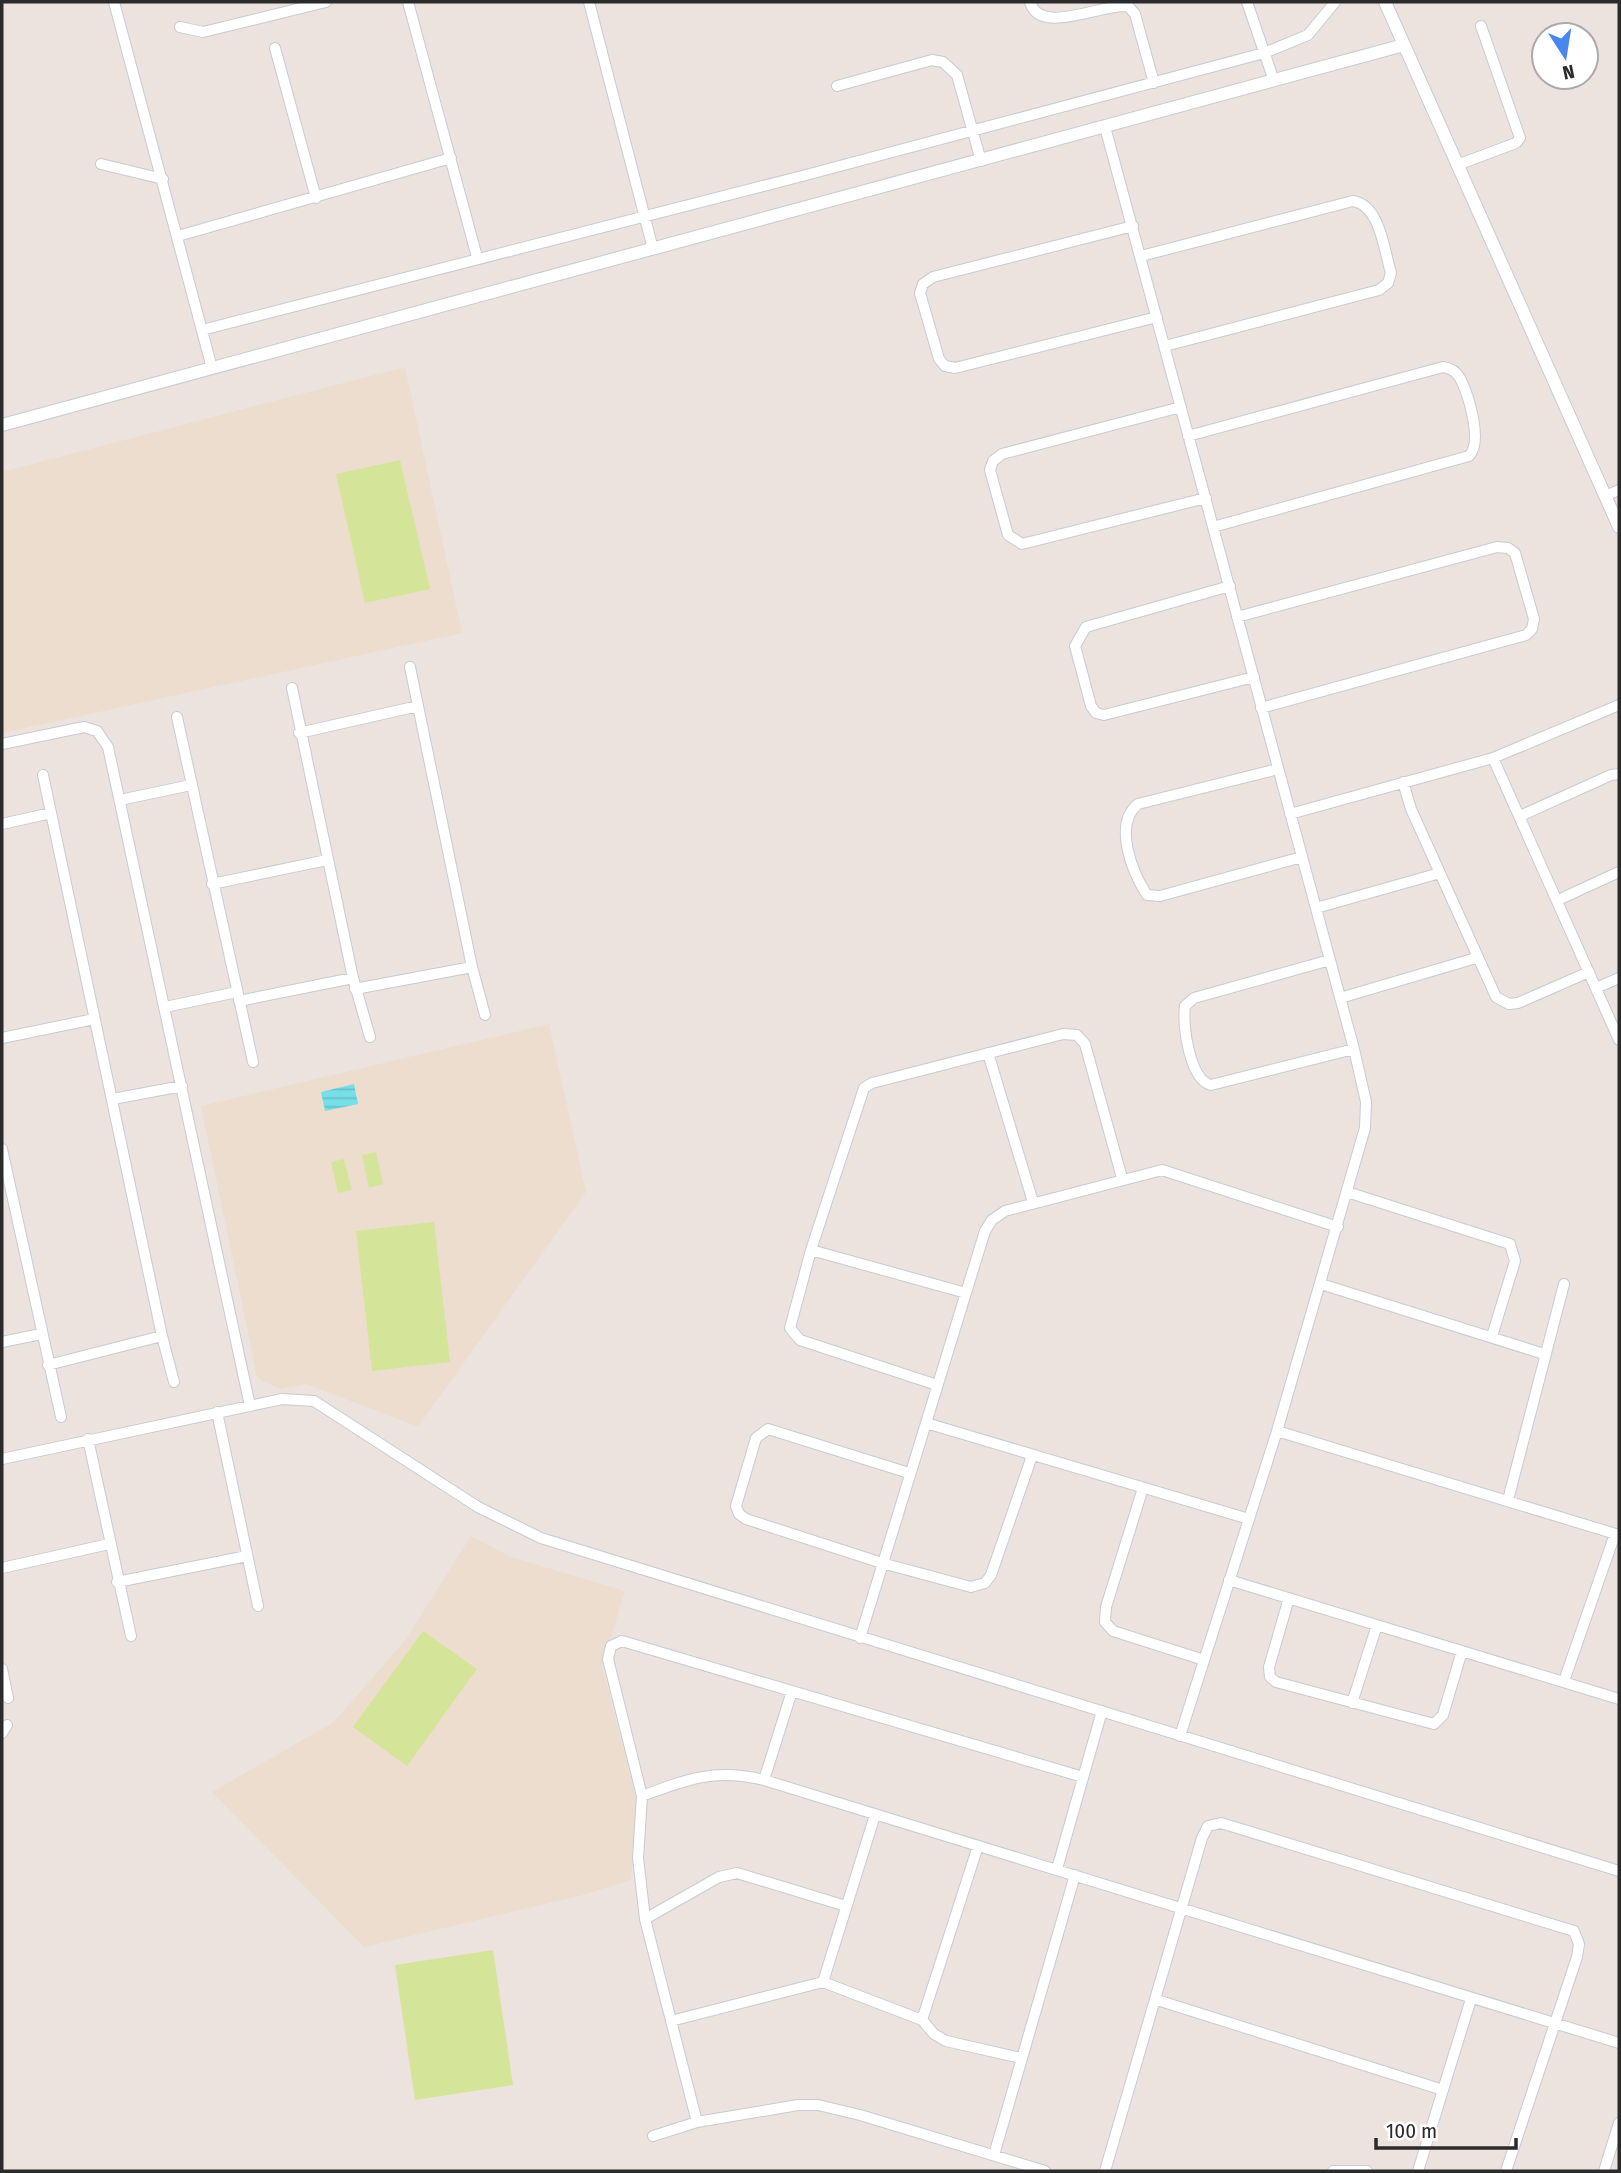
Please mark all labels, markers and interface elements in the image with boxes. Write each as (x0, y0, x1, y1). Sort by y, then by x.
north arrow (1530, 21, 1600, 91)
text: N (1560, 60, 1576, 85)
scale bar (1376, 2106, 1516, 2150)
text: 100 m (1386, 2118, 1437, 2144)

